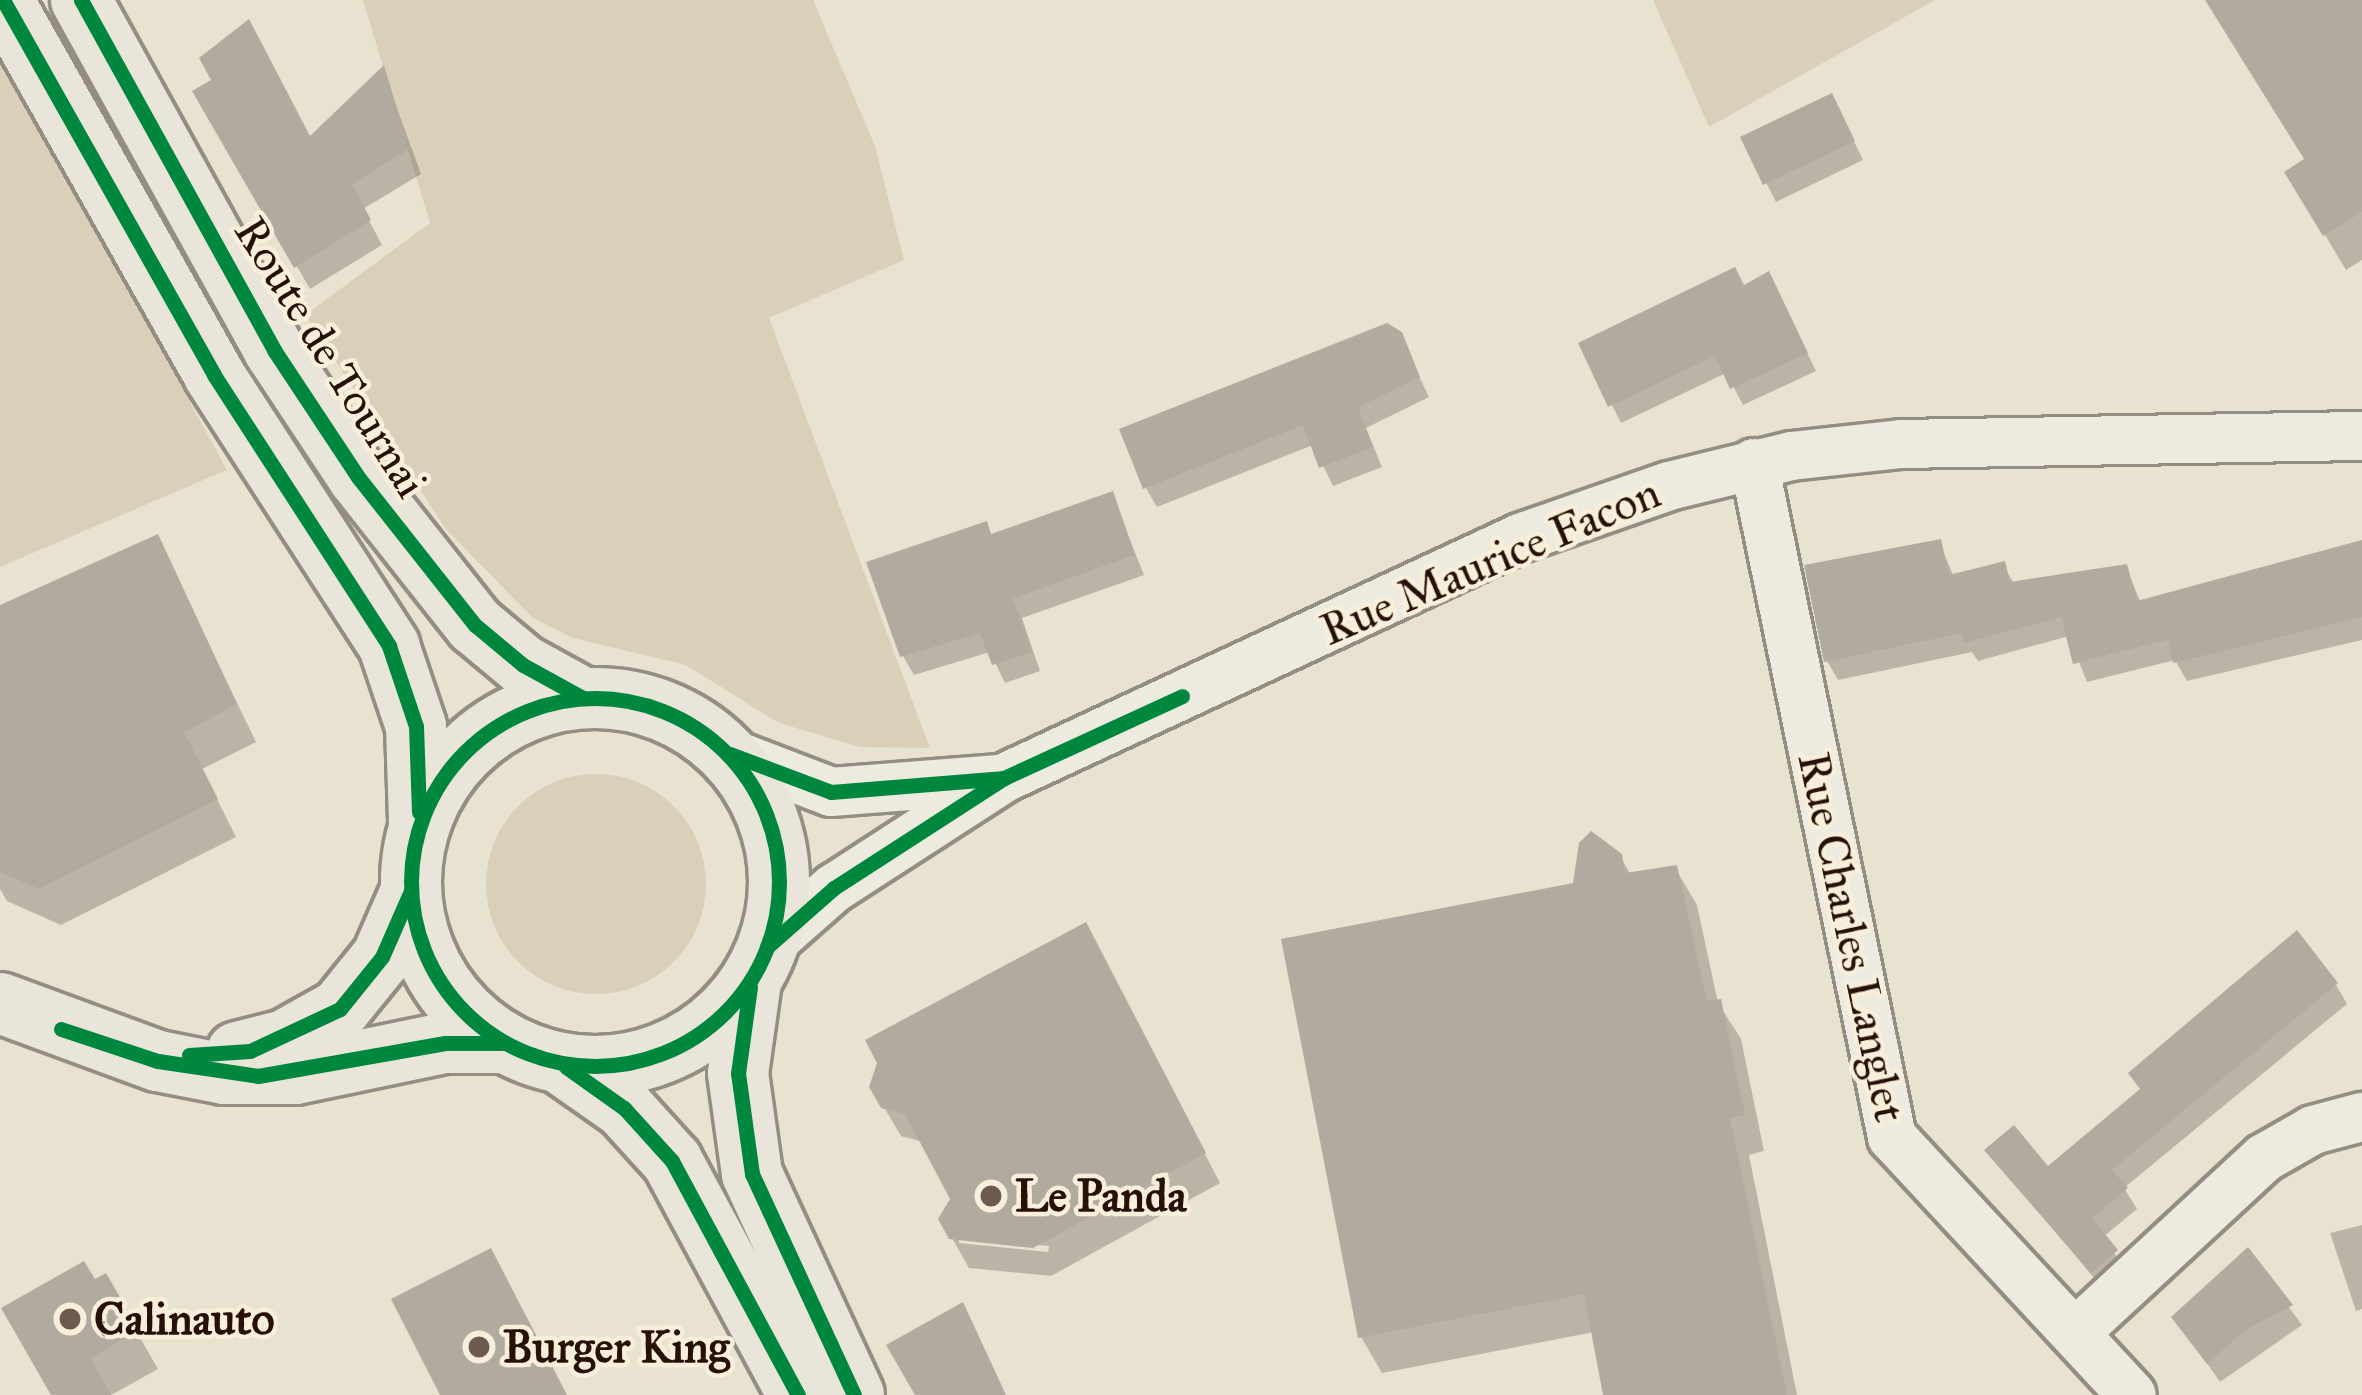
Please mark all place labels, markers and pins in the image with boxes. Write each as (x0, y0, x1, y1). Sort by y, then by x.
place label: Le Panda (1015, 1169, 1187, 1223)
marker: Le Panda (978, 1183, 1004, 1209)
place label: Calinauto (94, 1292, 275, 1346)
marker: Calinauto (57, 1306, 83, 1332)
place label: Burger King (503, 1320, 730, 1374)
marker: Burger King (466, 1334, 492, 1360)

